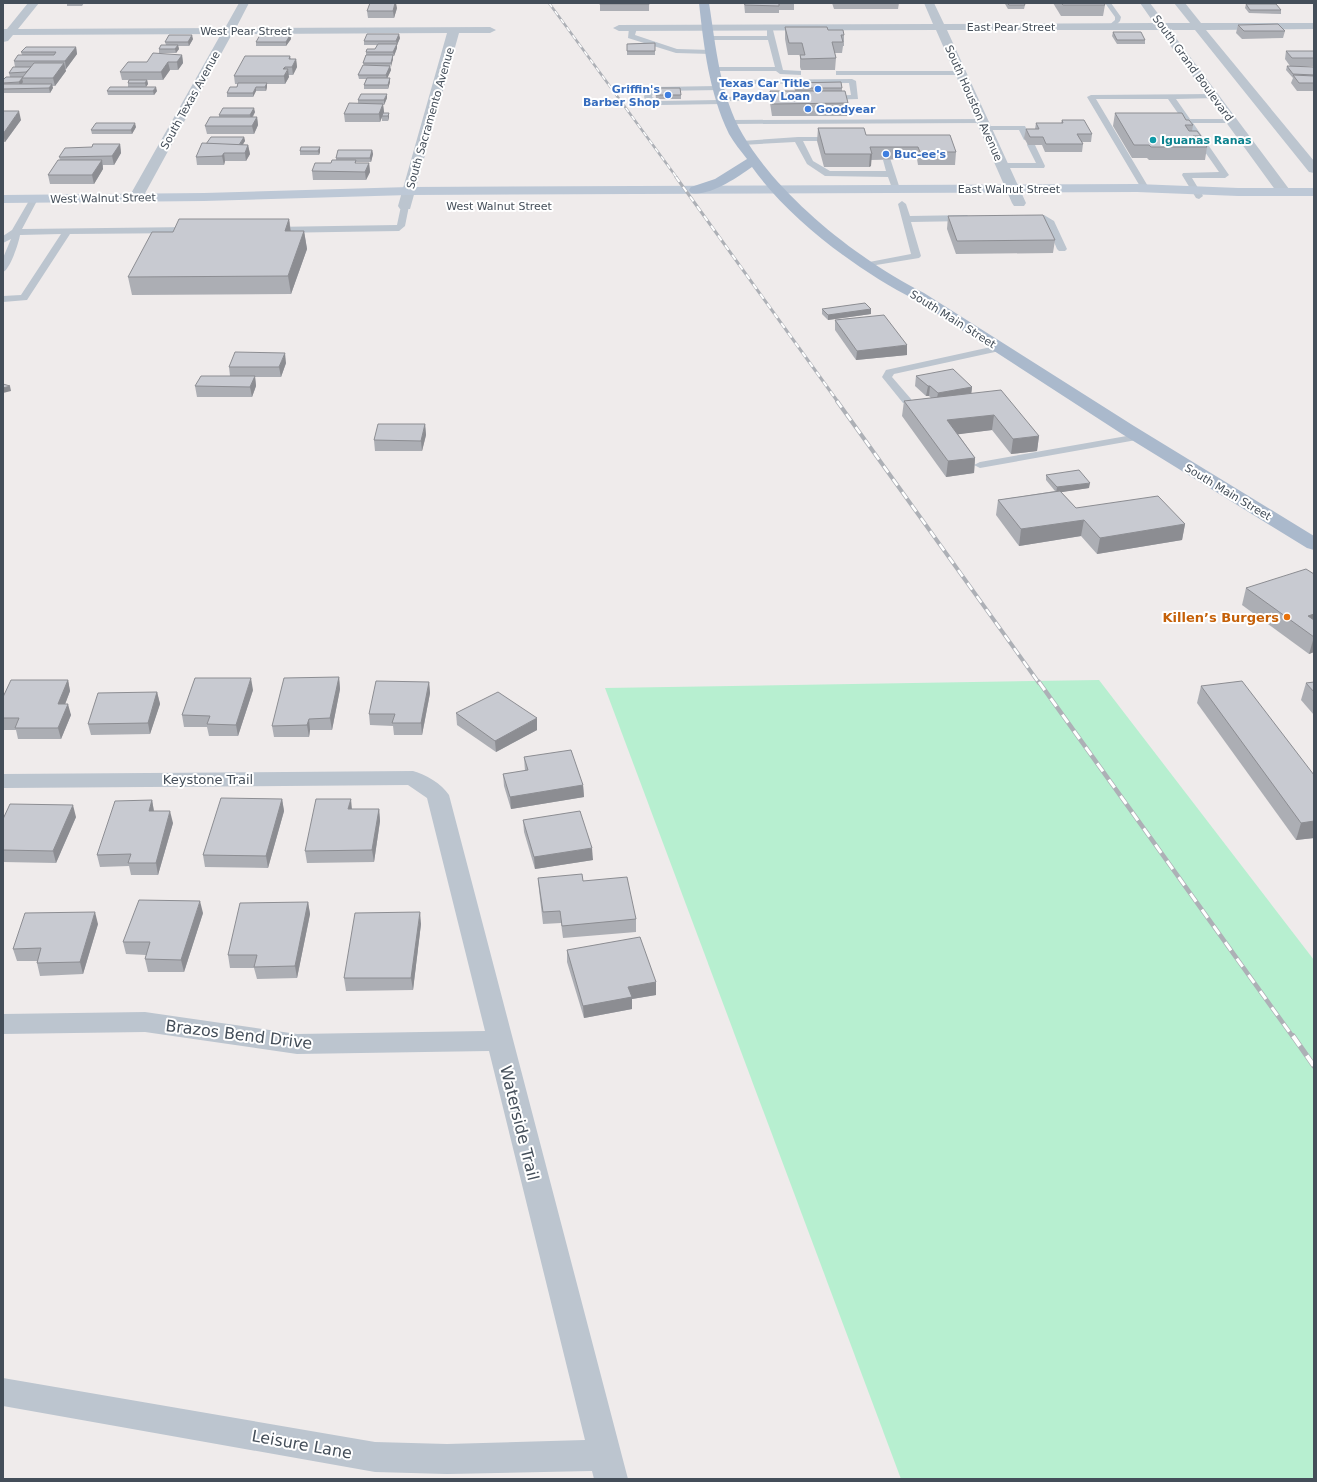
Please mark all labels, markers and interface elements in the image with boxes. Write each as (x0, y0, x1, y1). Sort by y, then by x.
street label: South Grand Boulevard (1150, 13, 1236, 124)
street label: East Pear Street (967, 21, 1056, 34)
street label: West Pear Street (200, 25, 293, 38)
street label: South Houston Avenue (942, 43, 1005, 163)
street label: South Sacramento Avenue (404, 46, 457, 190)
street label: South Texas Avenue (158, 49, 223, 152)
place label: Texas Car Title & Payday Loan (719, 77, 810, 103)
place label: Griffin's Barber Shop (583, 83, 660, 109)
marker: Texas Car Title & Payday Loan (813, 84, 823, 94)
marker: Griffin's Barber Shop (663, 90, 673, 100)
place label: Goodyear (816, 103, 876, 116)
marker: Goodyear (803, 104, 813, 114)
place label: Iguanas Ranas (1161, 134, 1252, 147)
marker: Iguanas Ranas (1148, 135, 1158, 145)
place label: Buc-ee's (894, 148, 947, 161)
marker: Buc-ee's (881, 149, 891, 159)
street label: East Walnut Street (958, 183, 1061, 196)
street label: West Walnut Street (50, 191, 157, 206)
street label: West Walnut Street (446, 200, 553, 213)
street label: South Main Street (907, 288, 999, 351)
street label: South Main Street (1182, 461, 1274, 524)
place label: Killen’s Burgers (1162, 610, 1279, 625)
marker: Killen’s Burgers (1282, 612, 1292, 622)
street label: Keystone Trail (163, 772, 253, 787)
street label: Brazos Bend Drive (164, 1016, 313, 1053)
street label: Waterside Trail (496, 1064, 543, 1183)
street label: Leisure Lane (250, 1426, 353, 1463)

